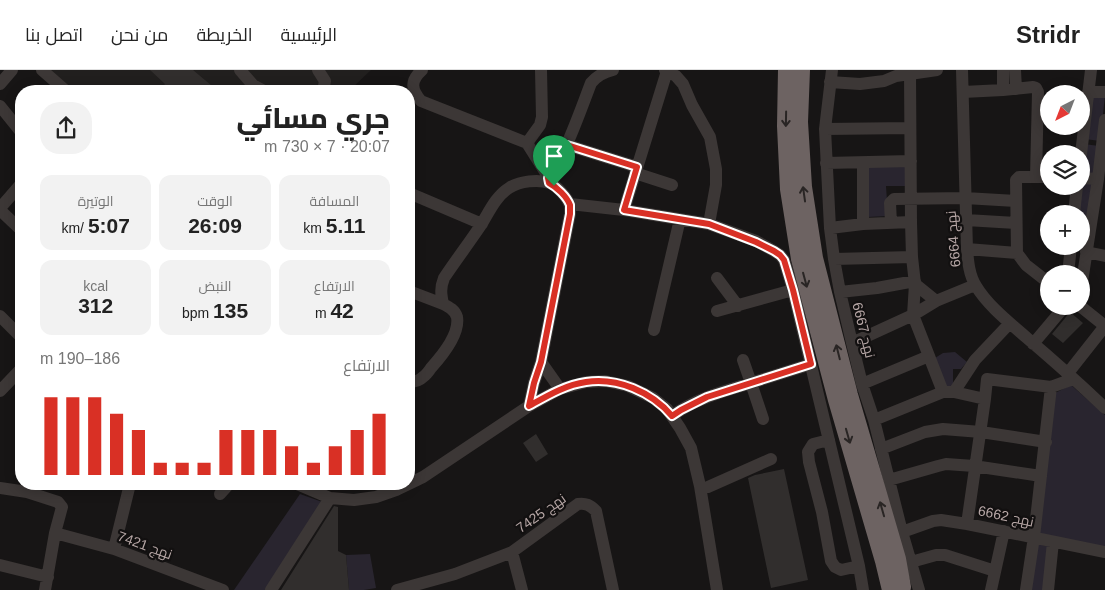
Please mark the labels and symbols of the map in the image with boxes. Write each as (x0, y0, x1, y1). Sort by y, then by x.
north arrow (1040, 85, 1090, 135)
one-way arrow (781, 110, 791, 126)
pin (533, 135, 575, 186)
one-way arrow (799, 186, 809, 202)
street label: نهج 6664 (943, 210, 964, 268)
one-way arrow (801, 271, 810, 287)
street label: نهج 6667 (848, 300, 879, 360)
one-way arrow (833, 345, 842, 361)
one-way arrow (843, 428, 853, 444)
street label: نهج 7425 (513, 490, 569, 537)
one-way arrow (877, 501, 887, 517)
street label: نهج 6662 (976, 502, 1035, 531)
street label: نهج 7421 (115, 528, 174, 563)

